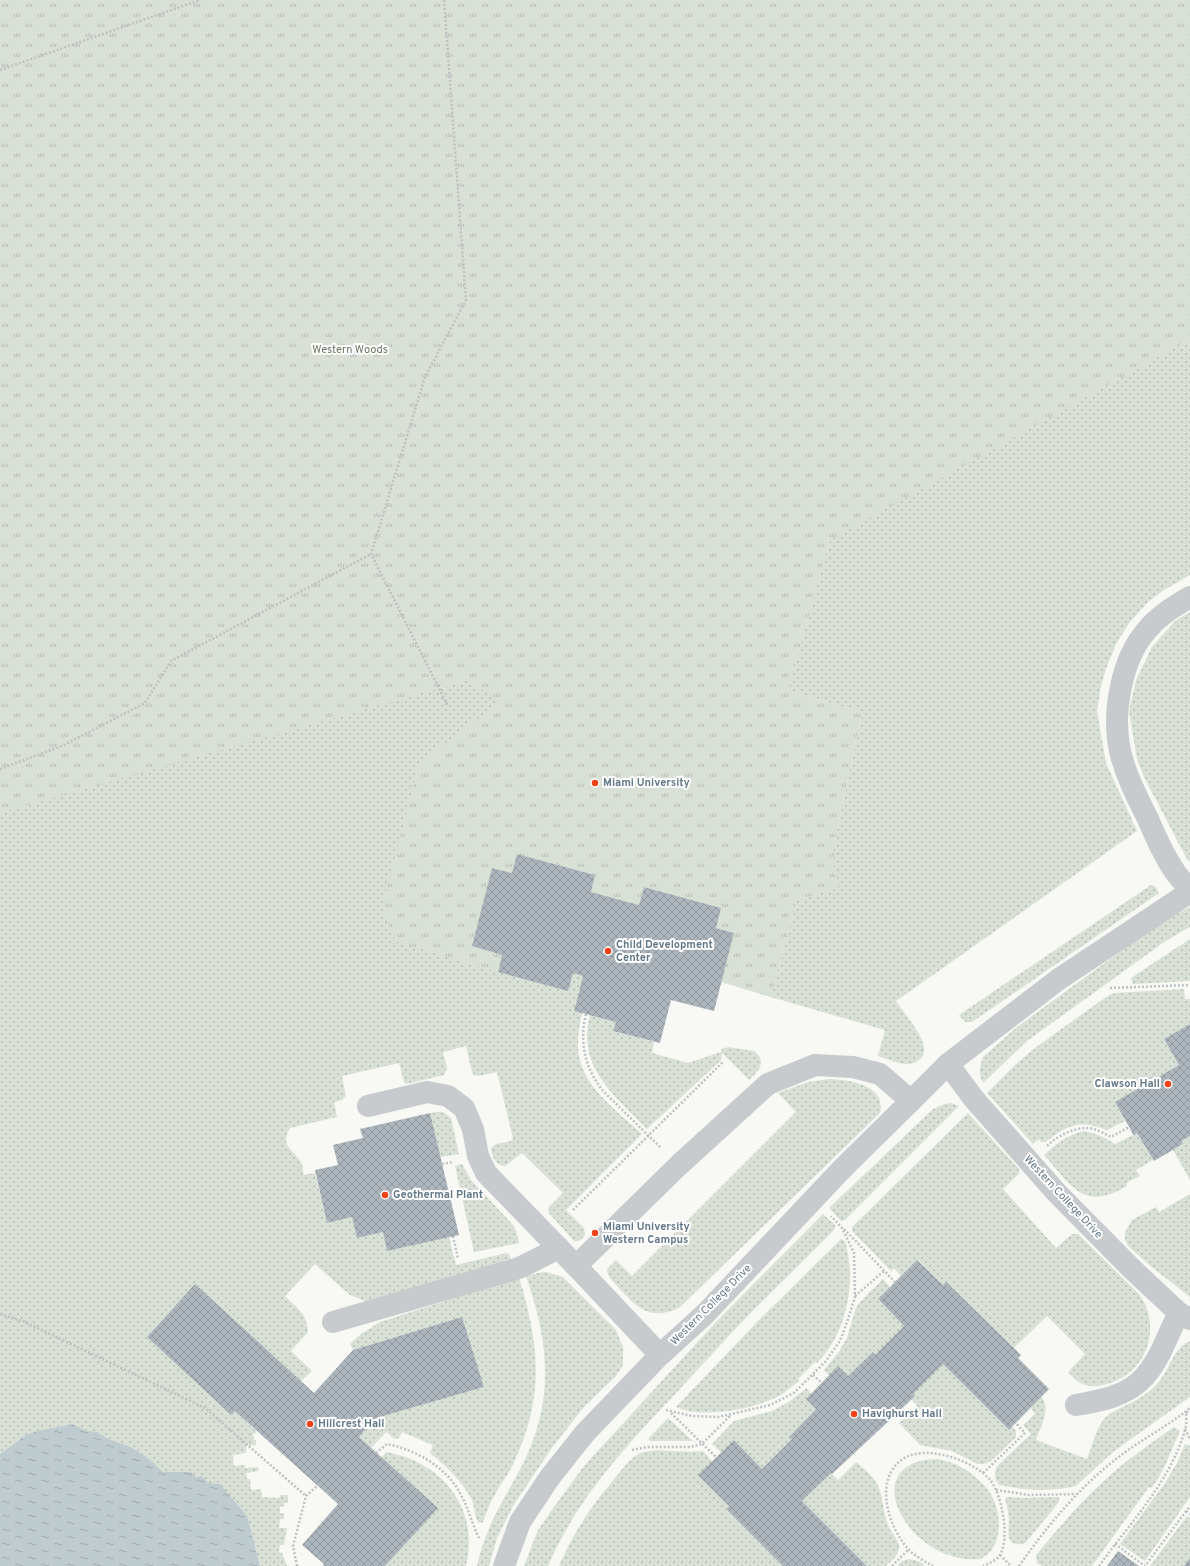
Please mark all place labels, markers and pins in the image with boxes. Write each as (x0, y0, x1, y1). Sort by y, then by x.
place label: Miami University (603, 776, 690, 790)
marker: Miami University (590, 778, 600, 788)
place label: Child Development Center (616, 938, 713, 965)
marker: Child Development Center (603, 946, 613, 956)
place label: Clawson Hall (1094, 1077, 1160, 1091)
marker: Clawson Hall (1163, 1079, 1173, 1089)
place label: Geothermal Plant (393, 1188, 483, 1202)
marker: Geothermal Plant (380, 1190, 390, 1200)
place label: Miami University Western Campus (603, 1220, 690, 1247)
marker: Miami University Western Campus (590, 1228, 600, 1238)
place label: Havighurst Hall (862, 1407, 942, 1421)
marker: Havighurst Hall (849, 1409, 859, 1419)
place label: Hillcrest Hall (318, 1417, 384, 1431)
marker: Hillcrest Hall (305, 1419, 315, 1429)

